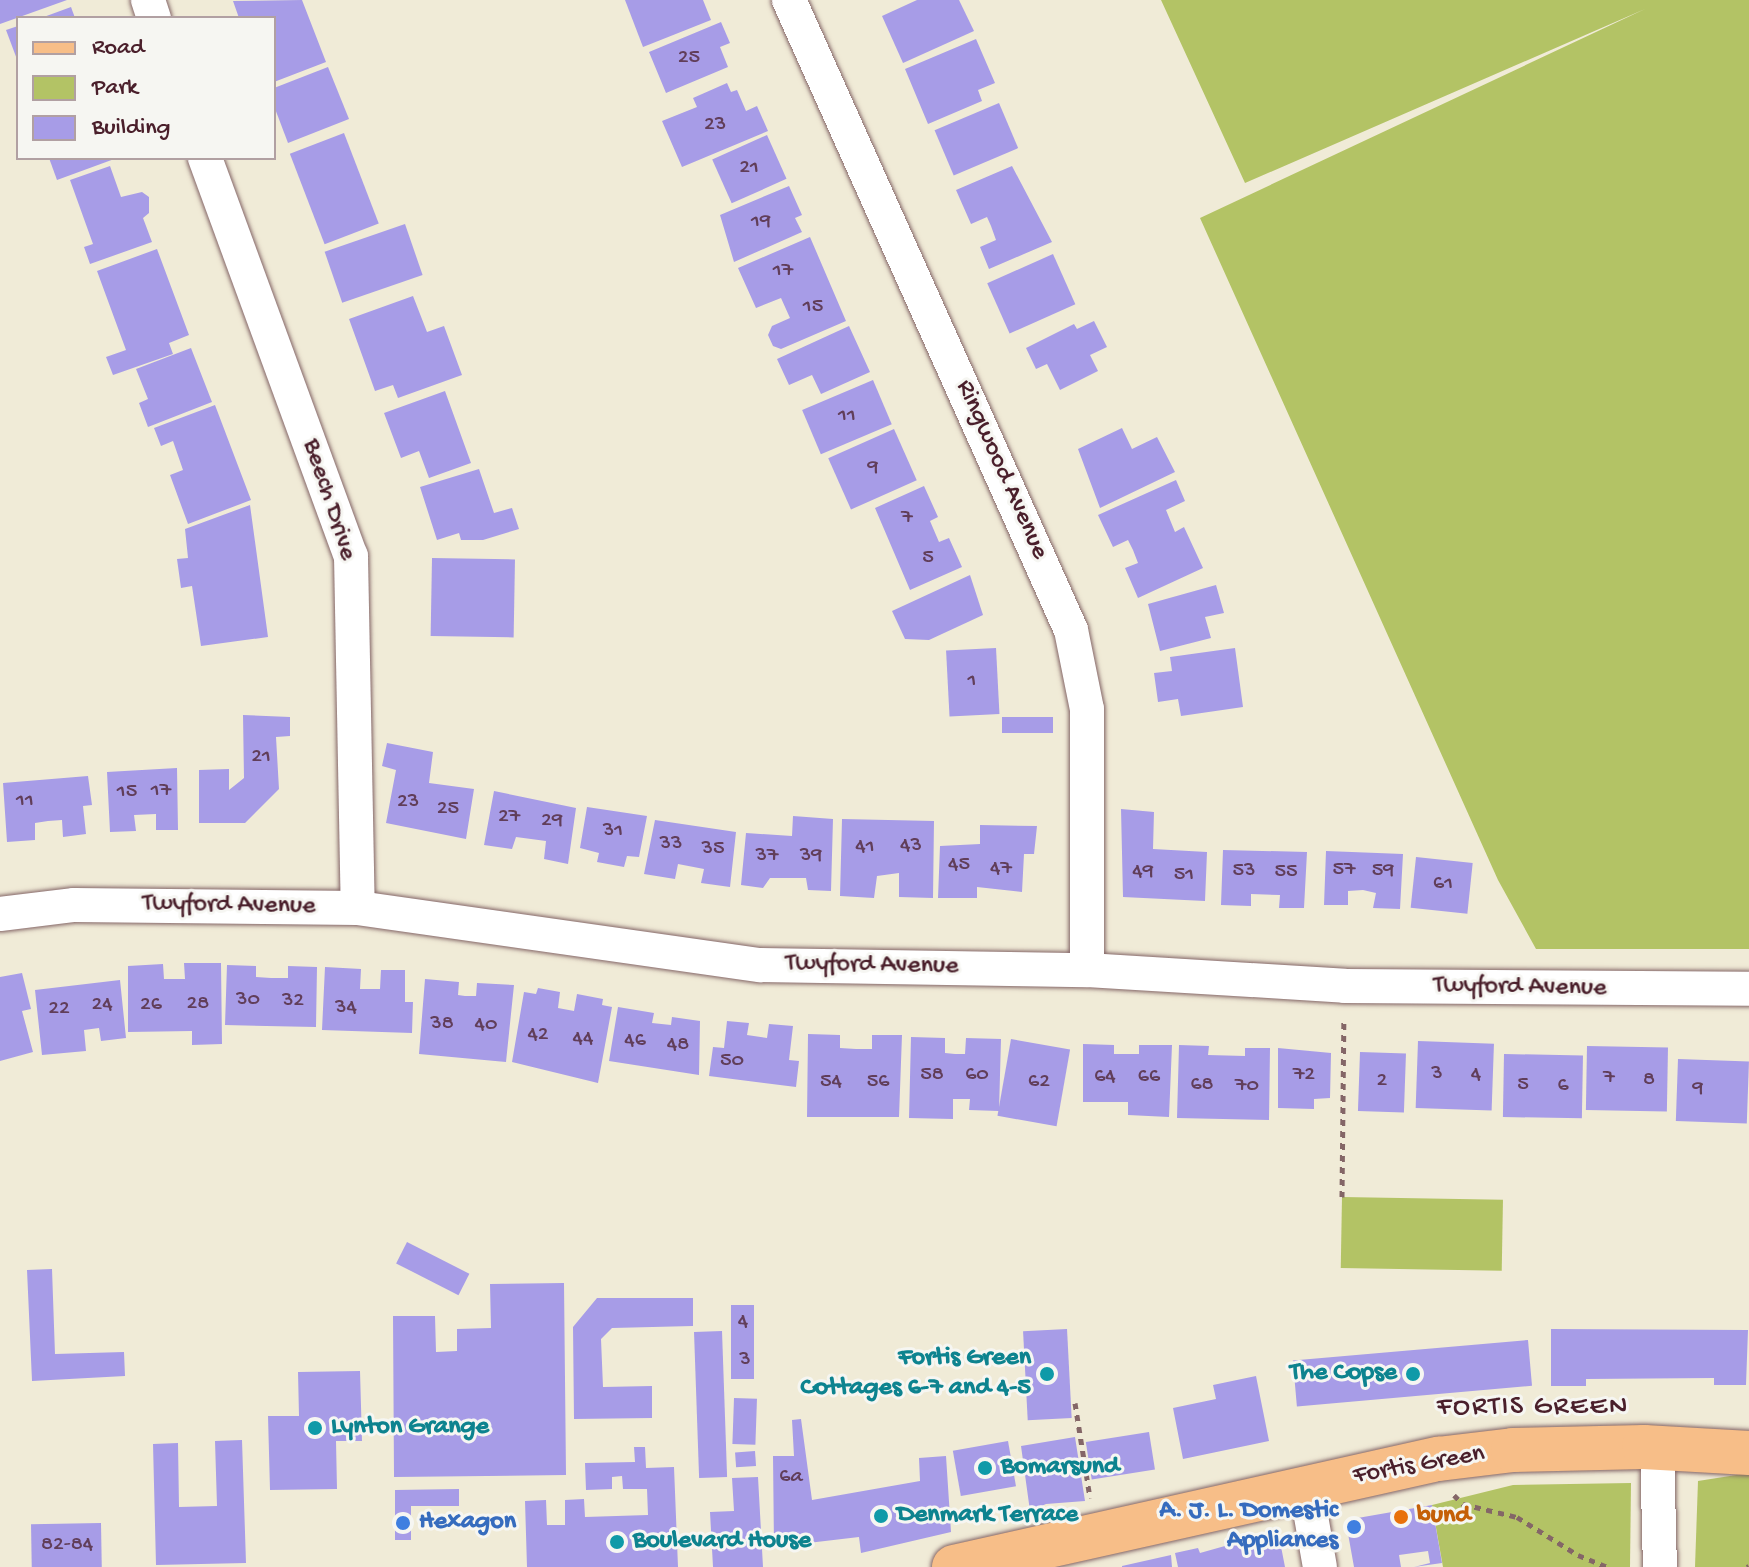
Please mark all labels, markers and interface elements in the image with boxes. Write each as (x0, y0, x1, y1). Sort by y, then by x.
legend (16, 16, 276, 160)
text: Road (92, 34, 144, 63)
house number: 25 (678, 46, 700, 72)
text: Park (92, 74, 138, 103)
house number: 23 (704, 113, 726, 139)
text: Building (92, 114, 170, 143)
house number: 21 (739, 156, 759, 182)
house number: 19 (751, 210, 771, 236)
house number: 17 (773, 259, 793, 285)
house number: 15 (803, 295, 823, 321)
street label: Ringwood Avenue (947, 375, 1055, 565)
house number: 11 (838, 404, 856, 430)
street label: Beech Drive (294, 435, 362, 565)
house number: 9 (867, 456, 879, 482)
house number: 7 (901, 506, 913, 532)
house number: 5 (922, 546, 934, 572)
house number: 1 (968, 669, 976, 695)
house number: 21 (251, 745, 271, 771)
house number: 17 (151, 779, 171, 805)
house number: 15 (117, 780, 137, 806)
house number: 11 (16, 789, 34, 815)
house number: 23 (397, 790, 419, 816)
house number: 25 (437, 797, 459, 823)
house number: 27 (498, 805, 520, 831)
house number: 29 (541, 809, 563, 835)
house number: 31 (603, 819, 623, 845)
house number: 33 (660, 832, 682, 858)
house number: 43 (900, 834, 922, 860)
house number: 41 (855, 835, 875, 861)
house number: 35 (702, 837, 724, 863)
house number: 37 (756, 844, 778, 870)
house number: 39 (800, 844, 822, 870)
house number: 45 (948, 853, 970, 879)
house number: 47 (990, 857, 1012, 883)
house number: 57 (1332, 858, 1356, 884)
house number: 53 (1233, 859, 1255, 885)
house number: 59 (1372, 859, 1394, 885)
house number: 49 (1132, 860, 1154, 886)
house number: 55 (1274, 860, 1298, 886)
house number: 51 (1174, 863, 1194, 889)
house number: 61 (1433, 872, 1453, 898)
street label: Twyford Avenue (142, 889, 316, 923)
street label: Twyford Avenue (785, 949, 959, 983)
street label: Twyford Avenue (1433, 971, 1607, 1005)
house number: 30 (236, 988, 260, 1014)
house number: 32 (282, 989, 304, 1015)
house number: 28 (187, 992, 209, 1018)
house number: 24 (91, 993, 113, 1019)
house number: 26 (140, 993, 162, 1019)
house number: 34 (335, 996, 357, 1022)
house number: 22 (48, 997, 70, 1023)
house number: 38 (430, 1012, 454, 1038)
house number: 40 (475, 1013, 497, 1039)
house number: 42 (527, 1023, 549, 1049)
house number: 44 (573, 1027, 593, 1053)
house number: 46 (624, 1029, 646, 1055)
house number: 48 (667, 1033, 689, 1059)
house number: 50 (720, 1049, 744, 1075)
house number: 3 (1431, 1062, 1443, 1088)
house number: 58 (920, 1063, 944, 1089)
house number: 60 (965, 1063, 989, 1089)
house number: 72 (1293, 1063, 1315, 1089)
house number: 4 (1471, 1063, 1481, 1089)
house number: 64 (1094, 1065, 1116, 1091)
house number: 66 (1138, 1065, 1160, 1091)
house number: 7 (1603, 1066, 1615, 1092)
house number: 8 (1643, 1068, 1655, 1094)
house number: 2 (1377, 1069, 1387, 1095)
house number: 54 (820, 1070, 842, 1096)
house number: 56 (867, 1070, 889, 1096)
house number: 62 (1028, 1070, 1050, 1096)
house number: 68 (1190, 1073, 1214, 1099)
house number: 5 (1517, 1073, 1529, 1099)
house number: 70 (1235, 1074, 1259, 1100)
house number: 6 (1557, 1074, 1569, 1100)
house number: 9 (1692, 1077, 1704, 1103)
house number: 4 (738, 1310, 748, 1336)
place label: Fortis Green Cottages 6-7 and 4-5 (800, 1343, 1031, 1404)
house number: 3 (739, 1348, 751, 1374)
place label: The Copse (1290, 1358, 1397, 1390)
marker: Fortis Green Cottages 6-7 and 4-5 (1038, 1365, 1056, 1383)
marker: The Copse (1404, 1365, 1422, 1383)
district label: FORTIS GREEN (1437, 1391, 1629, 1425)
place label: Lynton Grange (331, 1412, 489, 1444)
marker: Lynton Grange (306, 1419, 324, 1437)
street label: Fortis Green (1351, 1439, 1487, 1493)
place label: Bomarsund (1001, 1452, 1119, 1484)
marker: Bomarsund (976, 1459, 994, 1477)
house number: 6a (779, 1465, 803, 1491)
place label: A. J. L. Domestic Appliances (1159, 1496, 1338, 1558)
place label: Denmark Terrace (897, 1500, 1078, 1532)
place label: bund (1417, 1501, 1471, 1533)
place label: Hexagon (419, 1507, 516, 1539)
marker: Denmark Terrace (872, 1507, 890, 1525)
marker: bund (1392, 1508, 1410, 1526)
marker: Hexagon (394, 1514, 412, 1532)
marker: A. J. L. Domestic Appliances (1345, 1518, 1363, 1536)
place label: Boulevard House (633, 1526, 811, 1558)
house number: 82-84 (41, 1533, 93, 1559)
marker: Boulevard House (608, 1533, 626, 1551)

